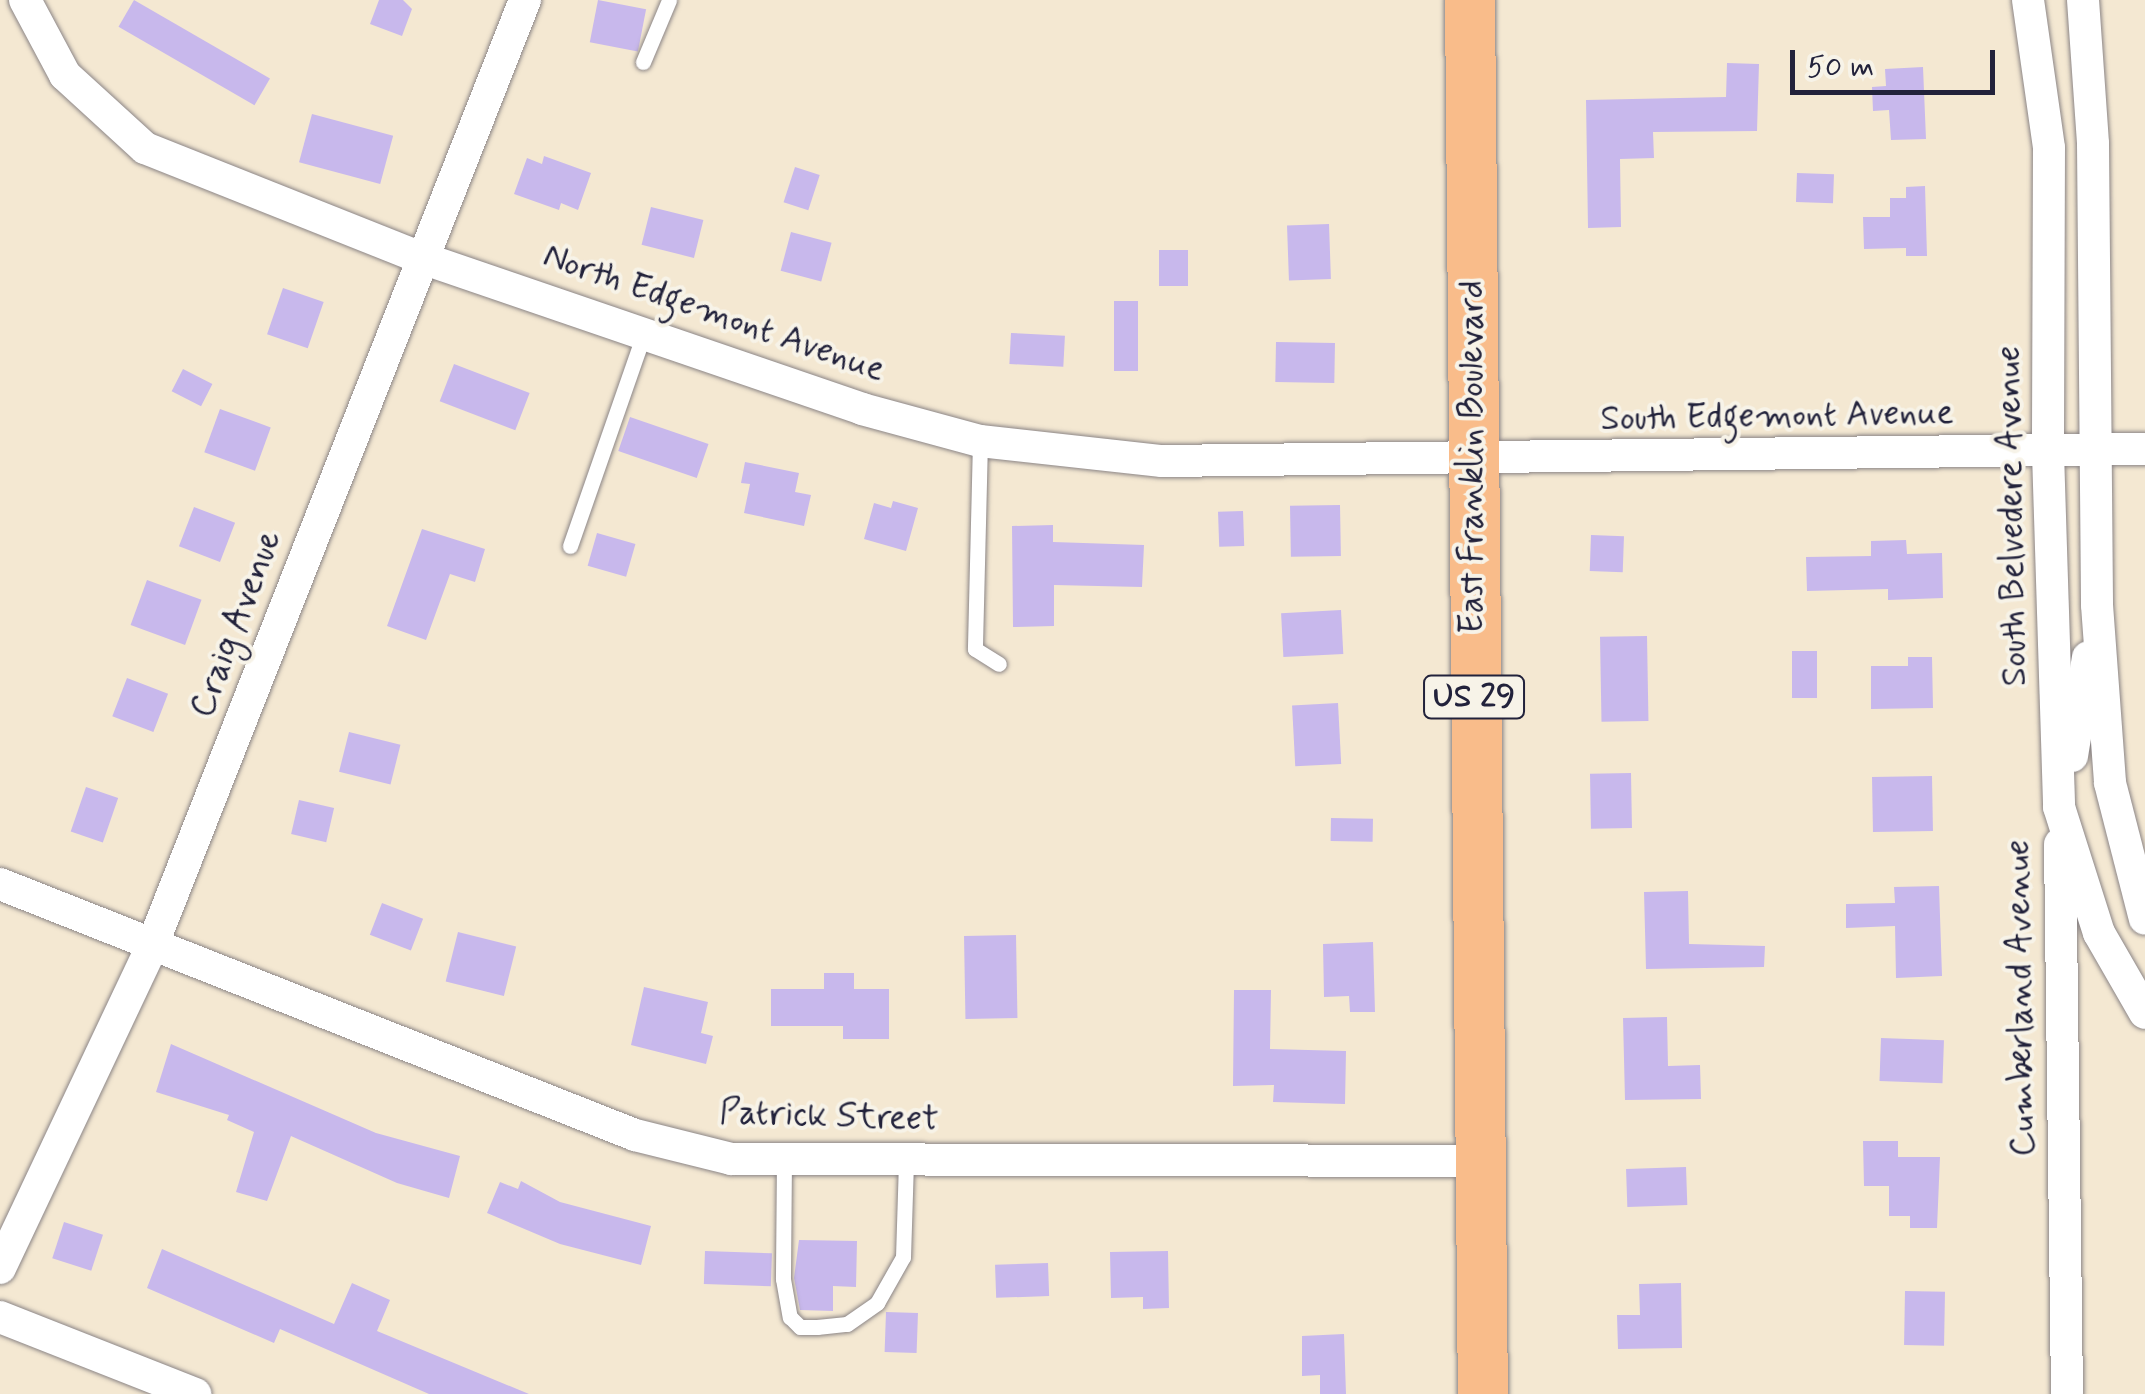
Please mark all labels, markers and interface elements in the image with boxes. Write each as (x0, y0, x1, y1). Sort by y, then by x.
scale bar (1795, 30, 2000, 92)
text: 50 m (1807, 48, 1874, 87)
street label: North Edgemont Avenue (537, 234, 891, 392)
street label: East Franklin Boulevard (1451, 280, 1493, 634)
street label: South Belvedere Avenue (1988, 343, 2036, 689)
street label: South Edgemont Avenue (1599, 392, 1955, 440)
street label: Craig Avenue (180, 522, 292, 726)
road number: US 29 (1422, 670, 1526, 724)
street label: Cumberland Avenue (1997, 842, 2045, 1154)
street label: Patrick Street (720, 1091, 938, 1141)

